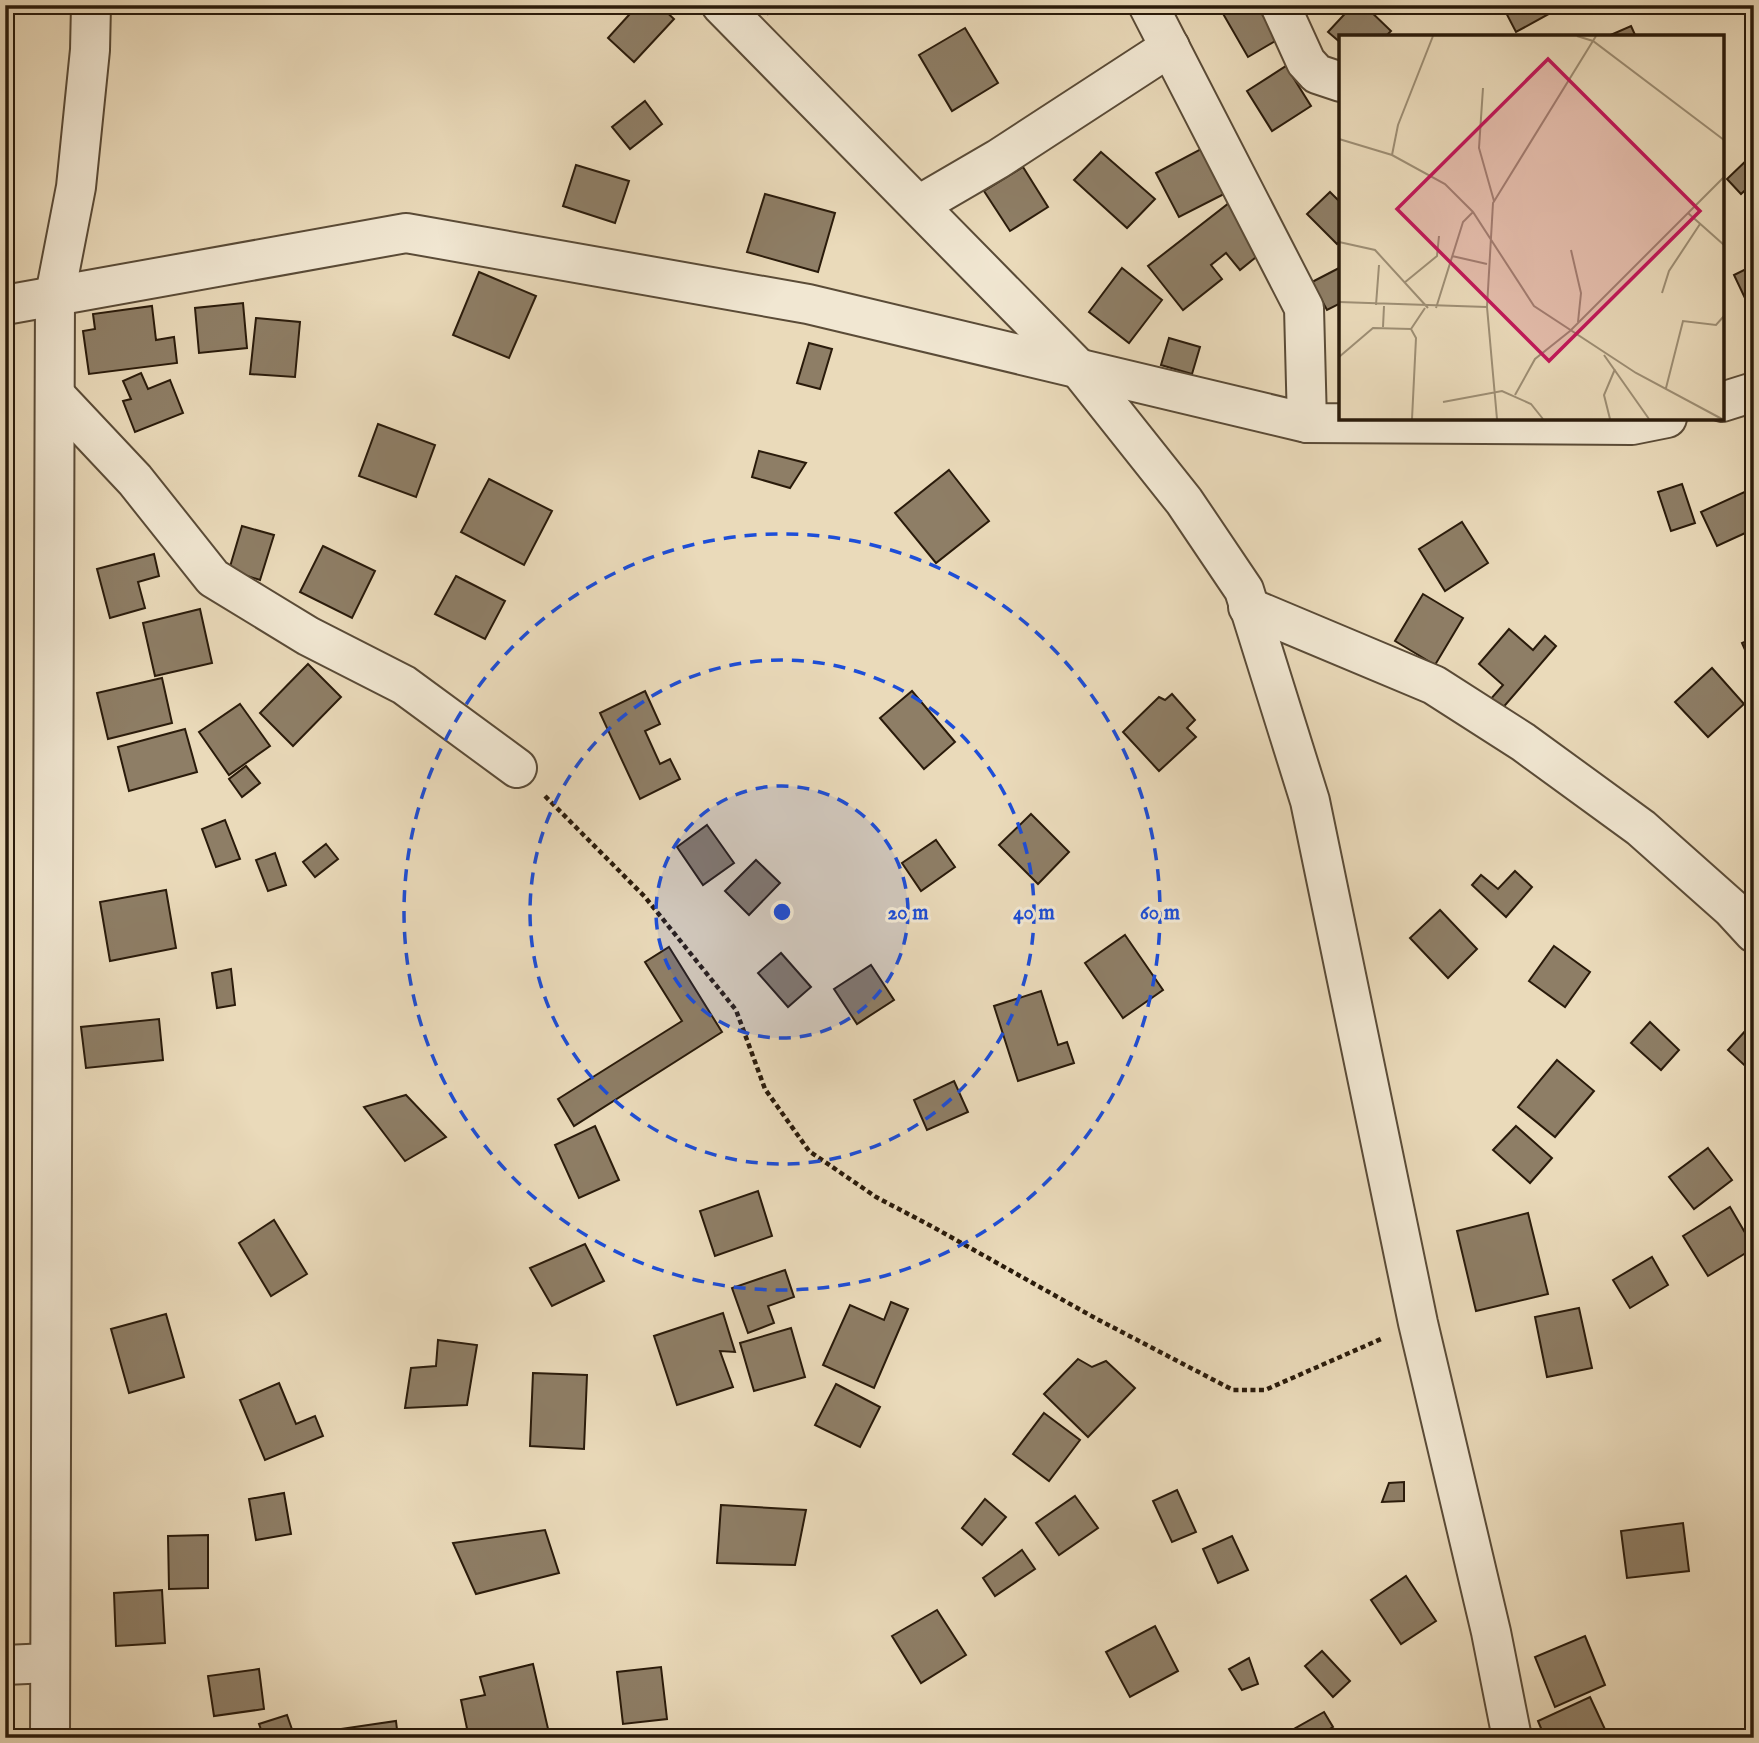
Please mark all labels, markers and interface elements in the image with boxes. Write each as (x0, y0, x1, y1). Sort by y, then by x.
inset map (1339, 35, 1724, 420)
centre of rings (770, 900, 794, 924)
text: 20 m (888, 900, 929, 927)
text: 40 m (1013, 900, 1055, 927)
text: 60 m (1140, 900, 1181, 927)

